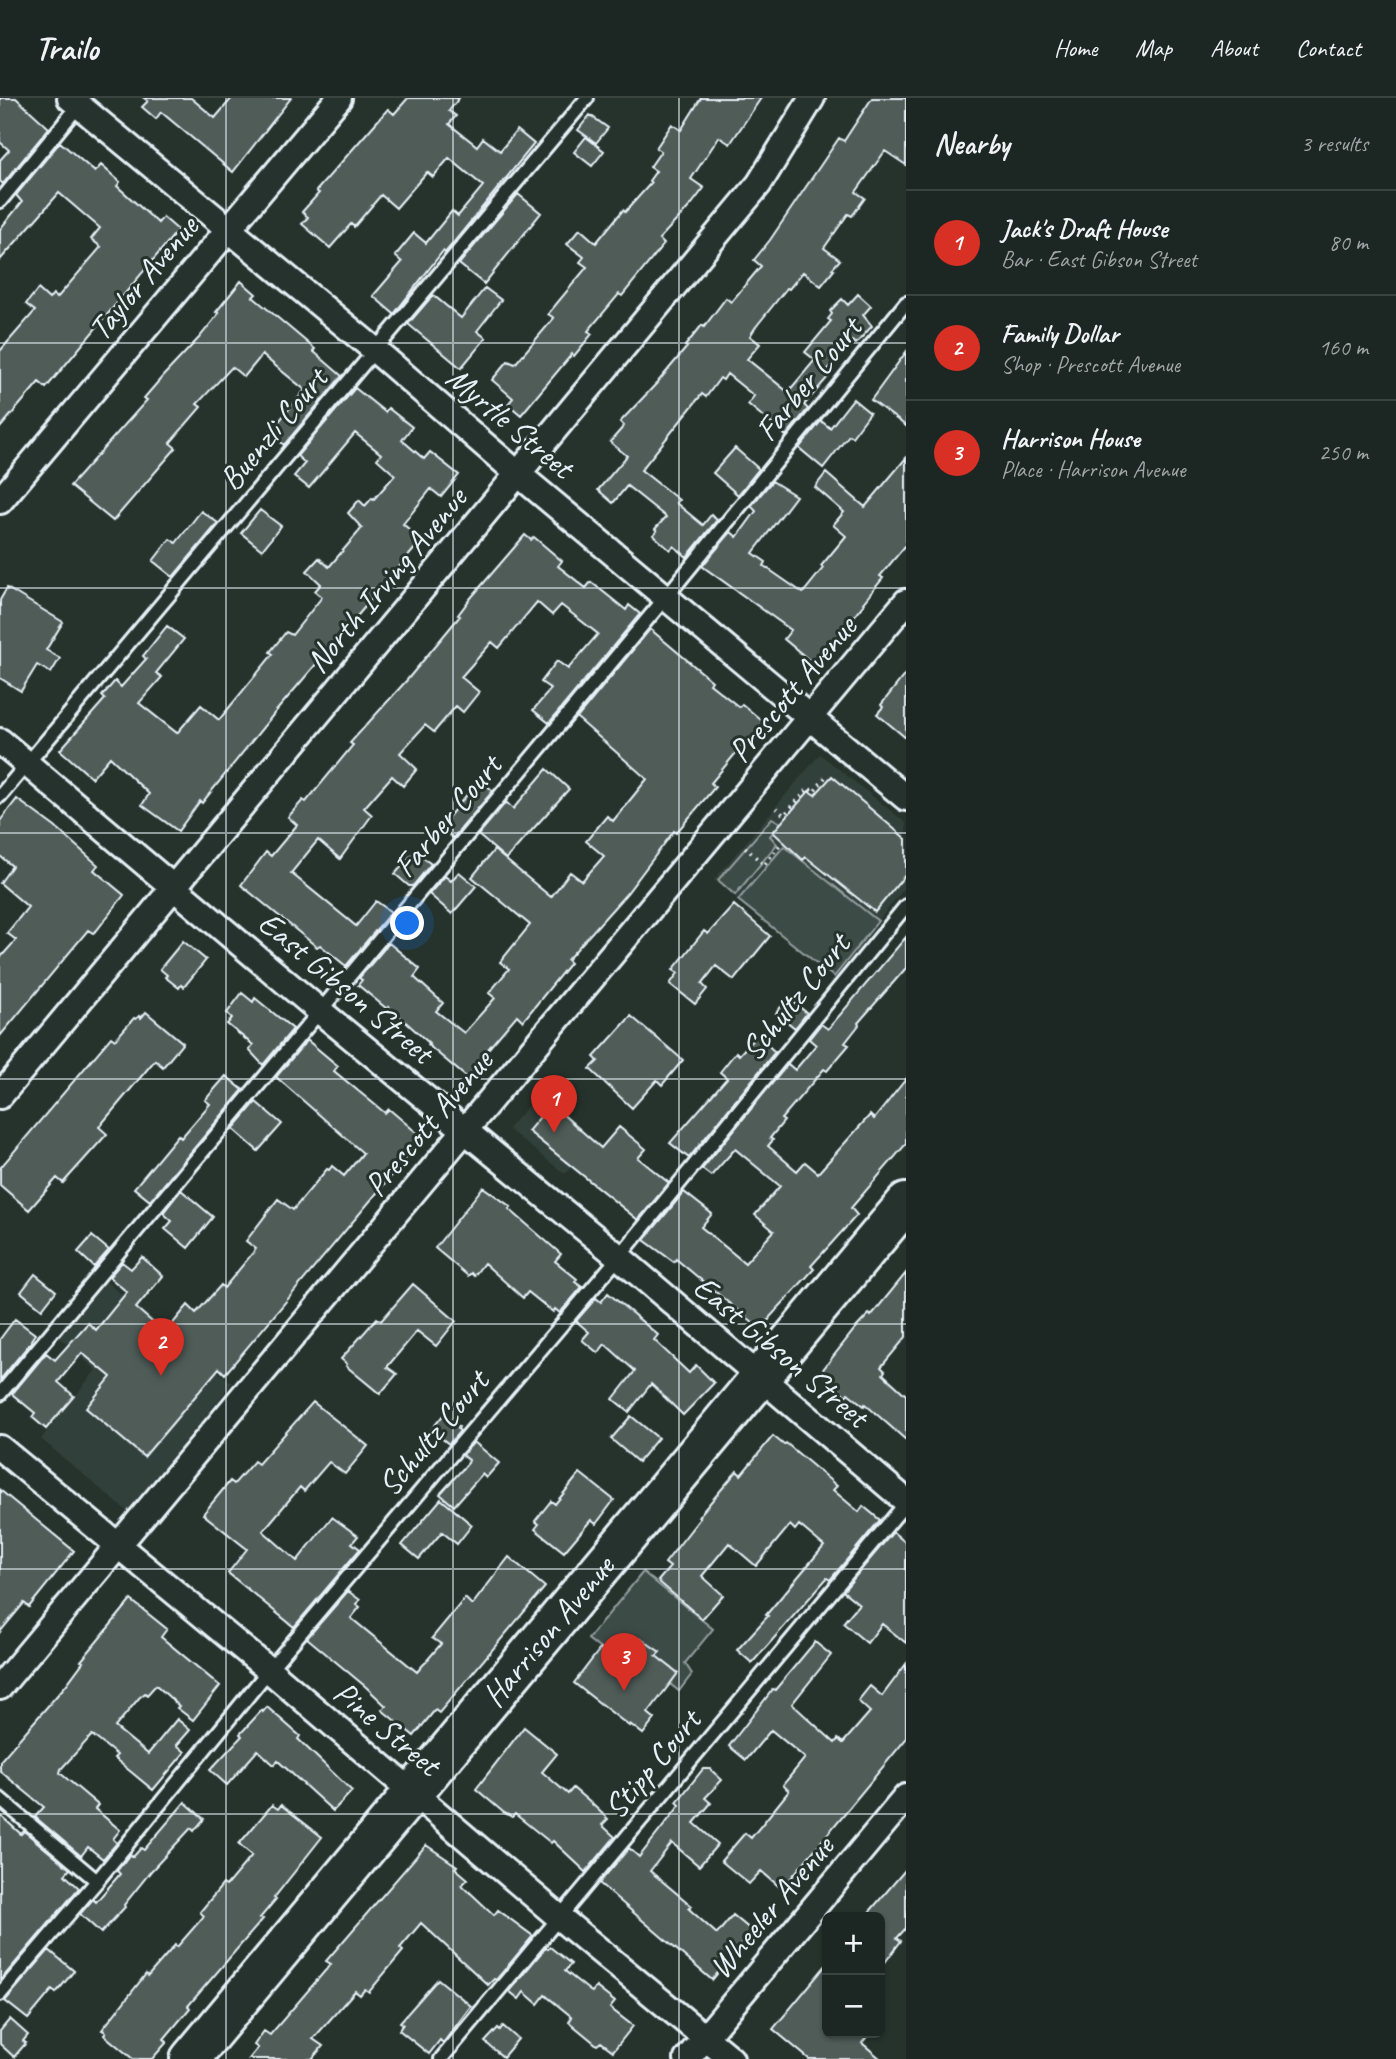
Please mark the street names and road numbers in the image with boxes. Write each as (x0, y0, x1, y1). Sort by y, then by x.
street label: Taylor Avenue (79, 205, 209, 349)
street label: Farber Court (745, 306, 873, 450)
street label: Buenzli Court (210, 357, 338, 499)
street label: Myrtle Street (438, 357, 584, 489)
street label: North Irving Avenue (296, 477, 477, 681)
street label: Prescott Avenue (718, 605, 867, 771)
street label: Farber Court (384, 744, 512, 886)
street label: East Gibson Street (250, 902, 444, 1074)
street label: Schultz Court (731, 923, 861, 1069)
street label: Prescott Avenue (354, 1039, 503, 1205)
street label: East Gibson Street (685, 1266, 879, 1438)
street label: Schultz Court (368, 1359, 500, 1504)
street label: Harrison Avenue (473, 1545, 625, 1715)
street label: Pine Street (325, 1671, 451, 1787)
street label: Stipp Court (594, 1699, 712, 1827)
street label: Wheeler Avenue (699, 1825, 844, 1987)

